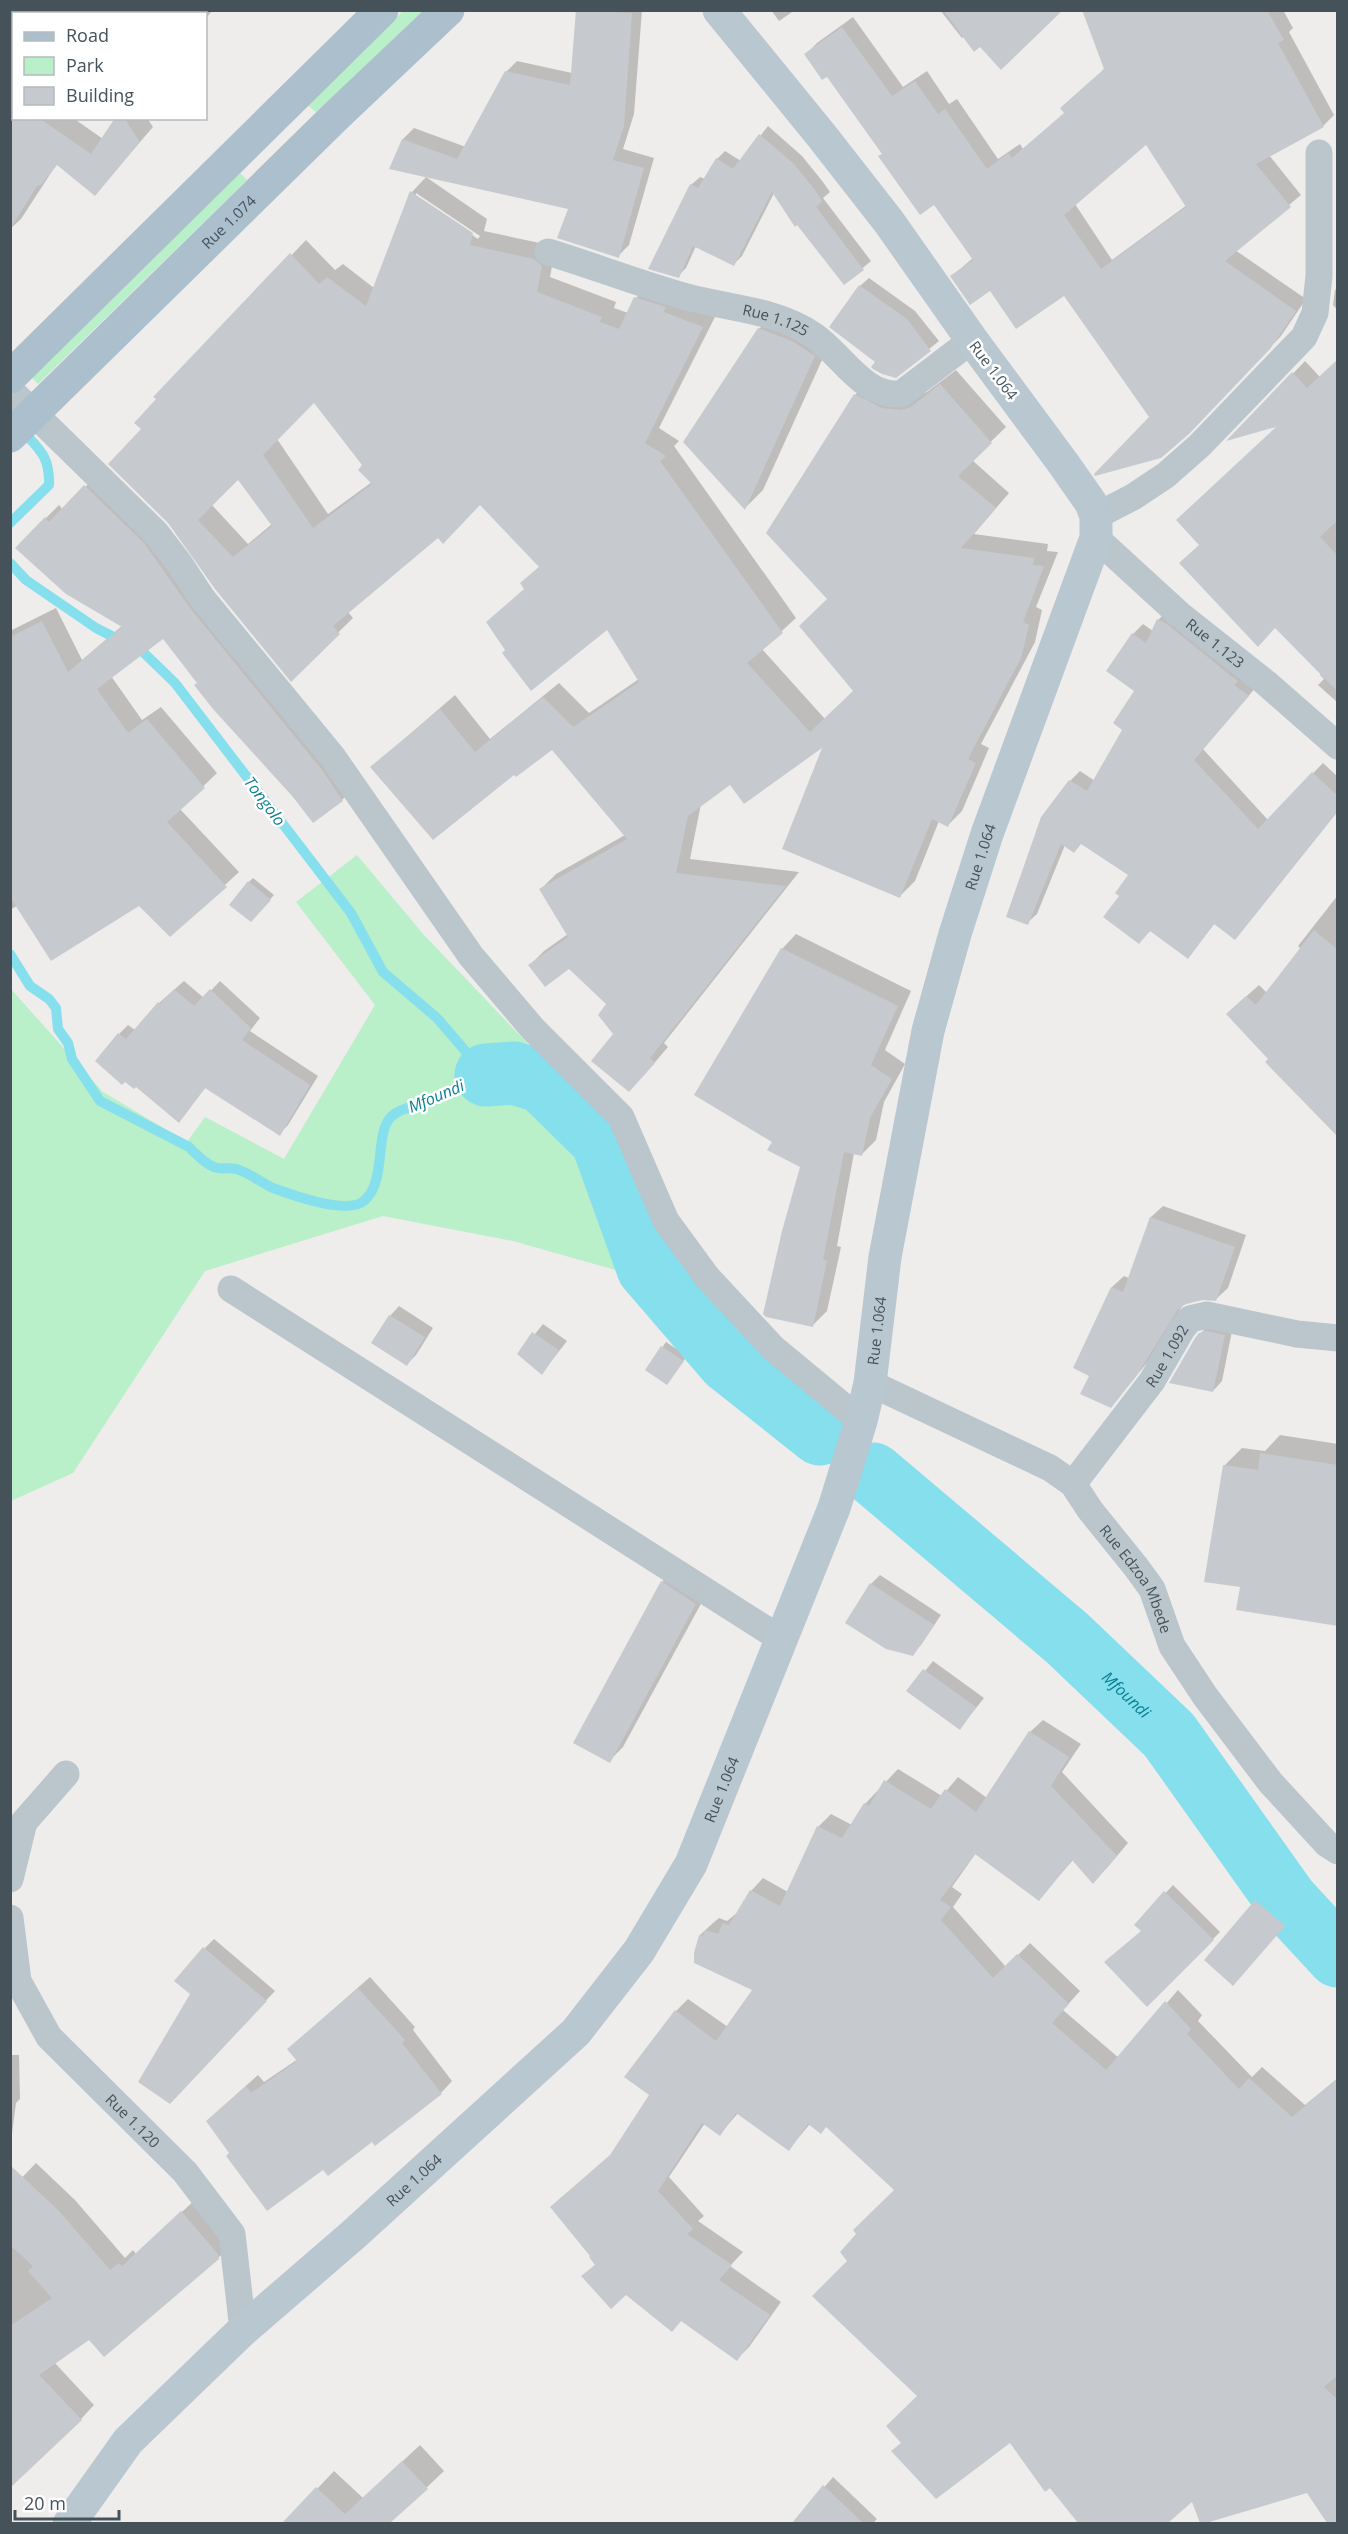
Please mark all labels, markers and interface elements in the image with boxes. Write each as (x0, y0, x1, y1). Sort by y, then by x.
legend (12, 12, 207, 120)
text: Road (66, 23, 109, 47)
text: Park (66, 53, 104, 77)
text: Building (66, 83, 134, 107)
street label: Rue 1.074 (197, 190, 260, 253)
street label: Rue 1.125 (741, 299, 813, 340)
street label: Rue 1.064 (965, 336, 1023, 404)
street label: Rue 1.123 (1182, 614, 1249, 672)
water label: Tongolo (239, 772, 291, 830)
street label: Rue 1.064 (960, 820, 1000, 893)
water label: Mfoundi (404, 1074, 468, 1118)
street label: Rue 1.064 (862, 1295, 890, 1366)
street label: Rue 1.092 (1141, 1321, 1193, 1391)
street label: Rue Edzoa Mbede (1096, 1520, 1177, 1636)
water label: Mfoundi (1097, 1666, 1156, 1723)
street label: Rue 1.064 (699, 1753, 743, 1825)
street label: Rue 1.120 (102, 2089, 165, 2152)
street label: Rue 1.064 (381, 2149, 446, 2210)
scale bar (15, 2483, 118, 2521)
text: 20 m (24, 2491, 66, 2515)

